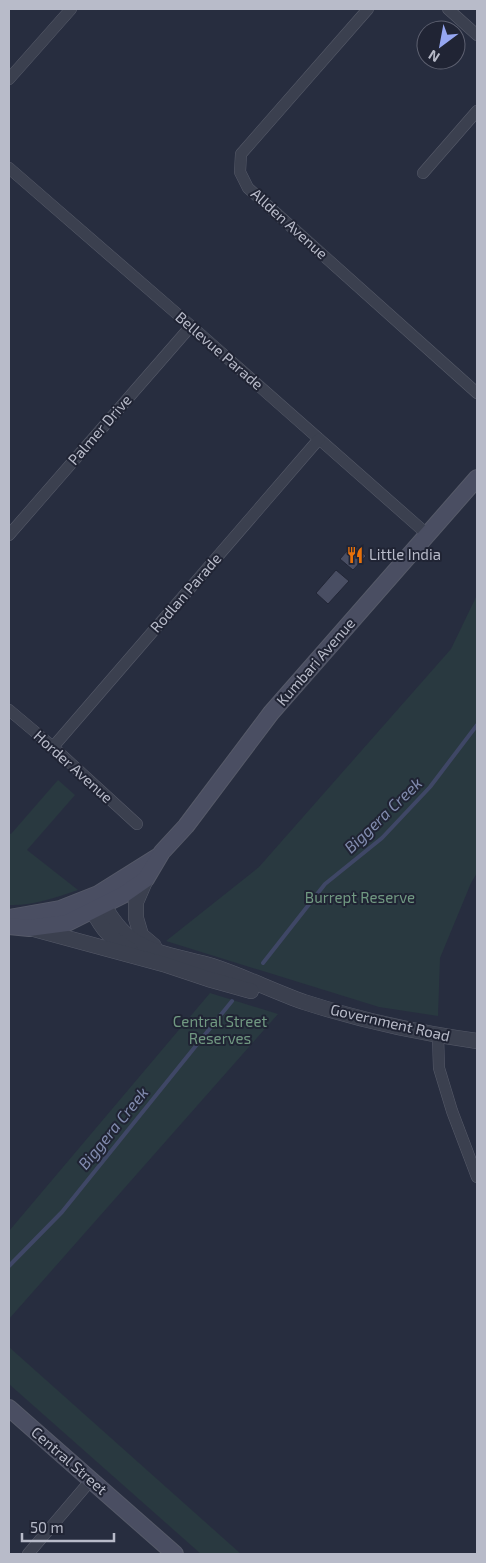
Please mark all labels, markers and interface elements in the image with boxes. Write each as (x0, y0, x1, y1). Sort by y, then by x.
north arrow (416, 20, 466, 70)
text: N (425, 47, 443, 66)
street label: Allden Avenue (248, 184, 332, 262)
street label: Bellevue Parade (172, 307, 267, 393)
street label: Palmer Drive (64, 390, 135, 468)
restaurant icon: Little India (345, 545, 365, 565)
place label: Little India (369, 545, 441, 563)
street label: Rodlan Parade (146, 549, 225, 636)
street label: Kumbari Avenue (272, 614, 358, 709)
street label: Horder Avenue (30, 726, 117, 806)
water label: Biggera Creek (340, 773, 425, 856)
park label: Burrept Reserve (305, 888, 415, 906)
street label: Government Road (329, 1000, 452, 1045)
park label: Central Street Reserves (173, 1012, 267, 1047)
water label: Biggera Creek (74, 1083, 152, 1173)
street label: Central Street (28, 1422, 111, 1498)
scale bar (22, 1510, 115, 1542)
text: 50 m (30, 1518, 64, 1536)

